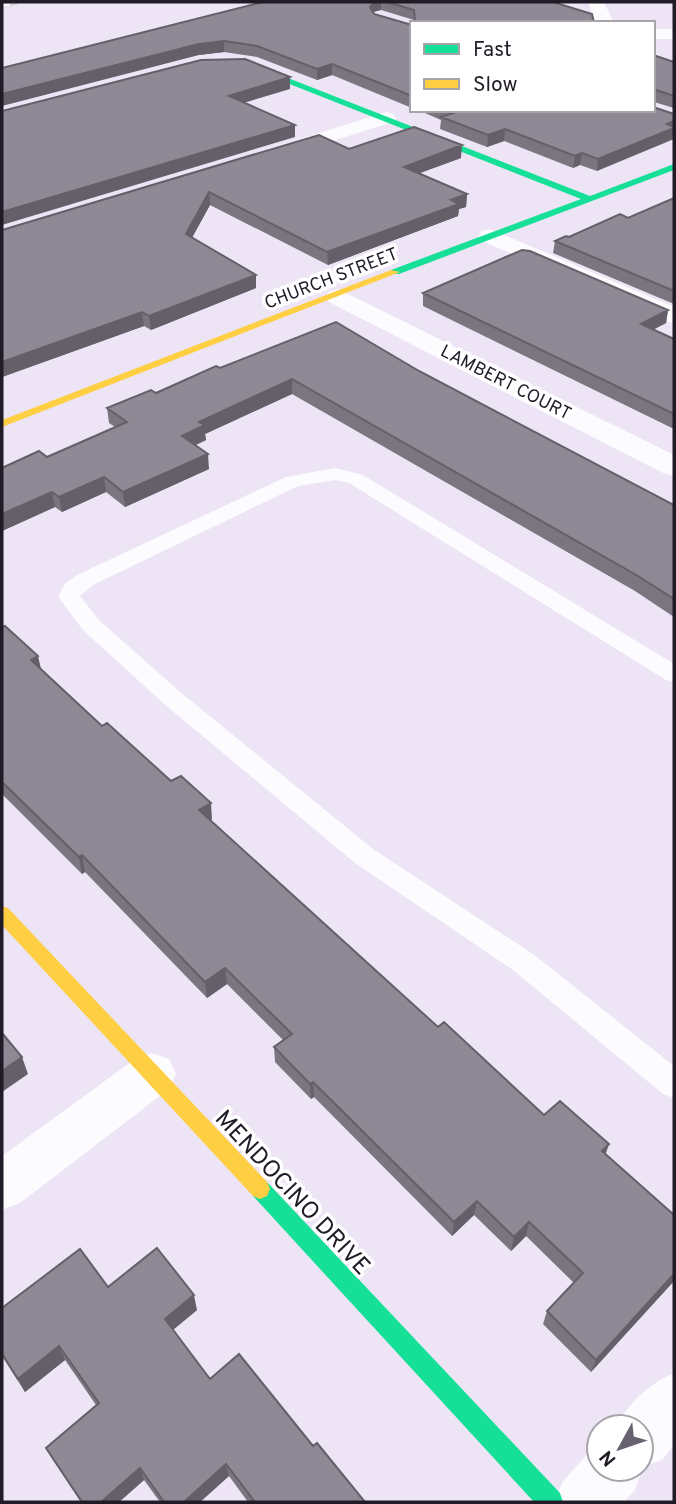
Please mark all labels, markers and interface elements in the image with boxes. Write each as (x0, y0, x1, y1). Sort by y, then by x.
legend (410, 21, 655, 112)
text: Fast (473, 37, 512, 64)
text: Slow (473, 72, 518, 99)
street label: CHURCH STREET (261, 243, 402, 315)
street label: LAMBERT COURT (436, 340, 575, 426)
street label: MENDOCINO DRIVE (207, 1105, 376, 1282)
north arrow (585, 1413, 655, 1483)
text: N (595, 1445, 622, 1471)

